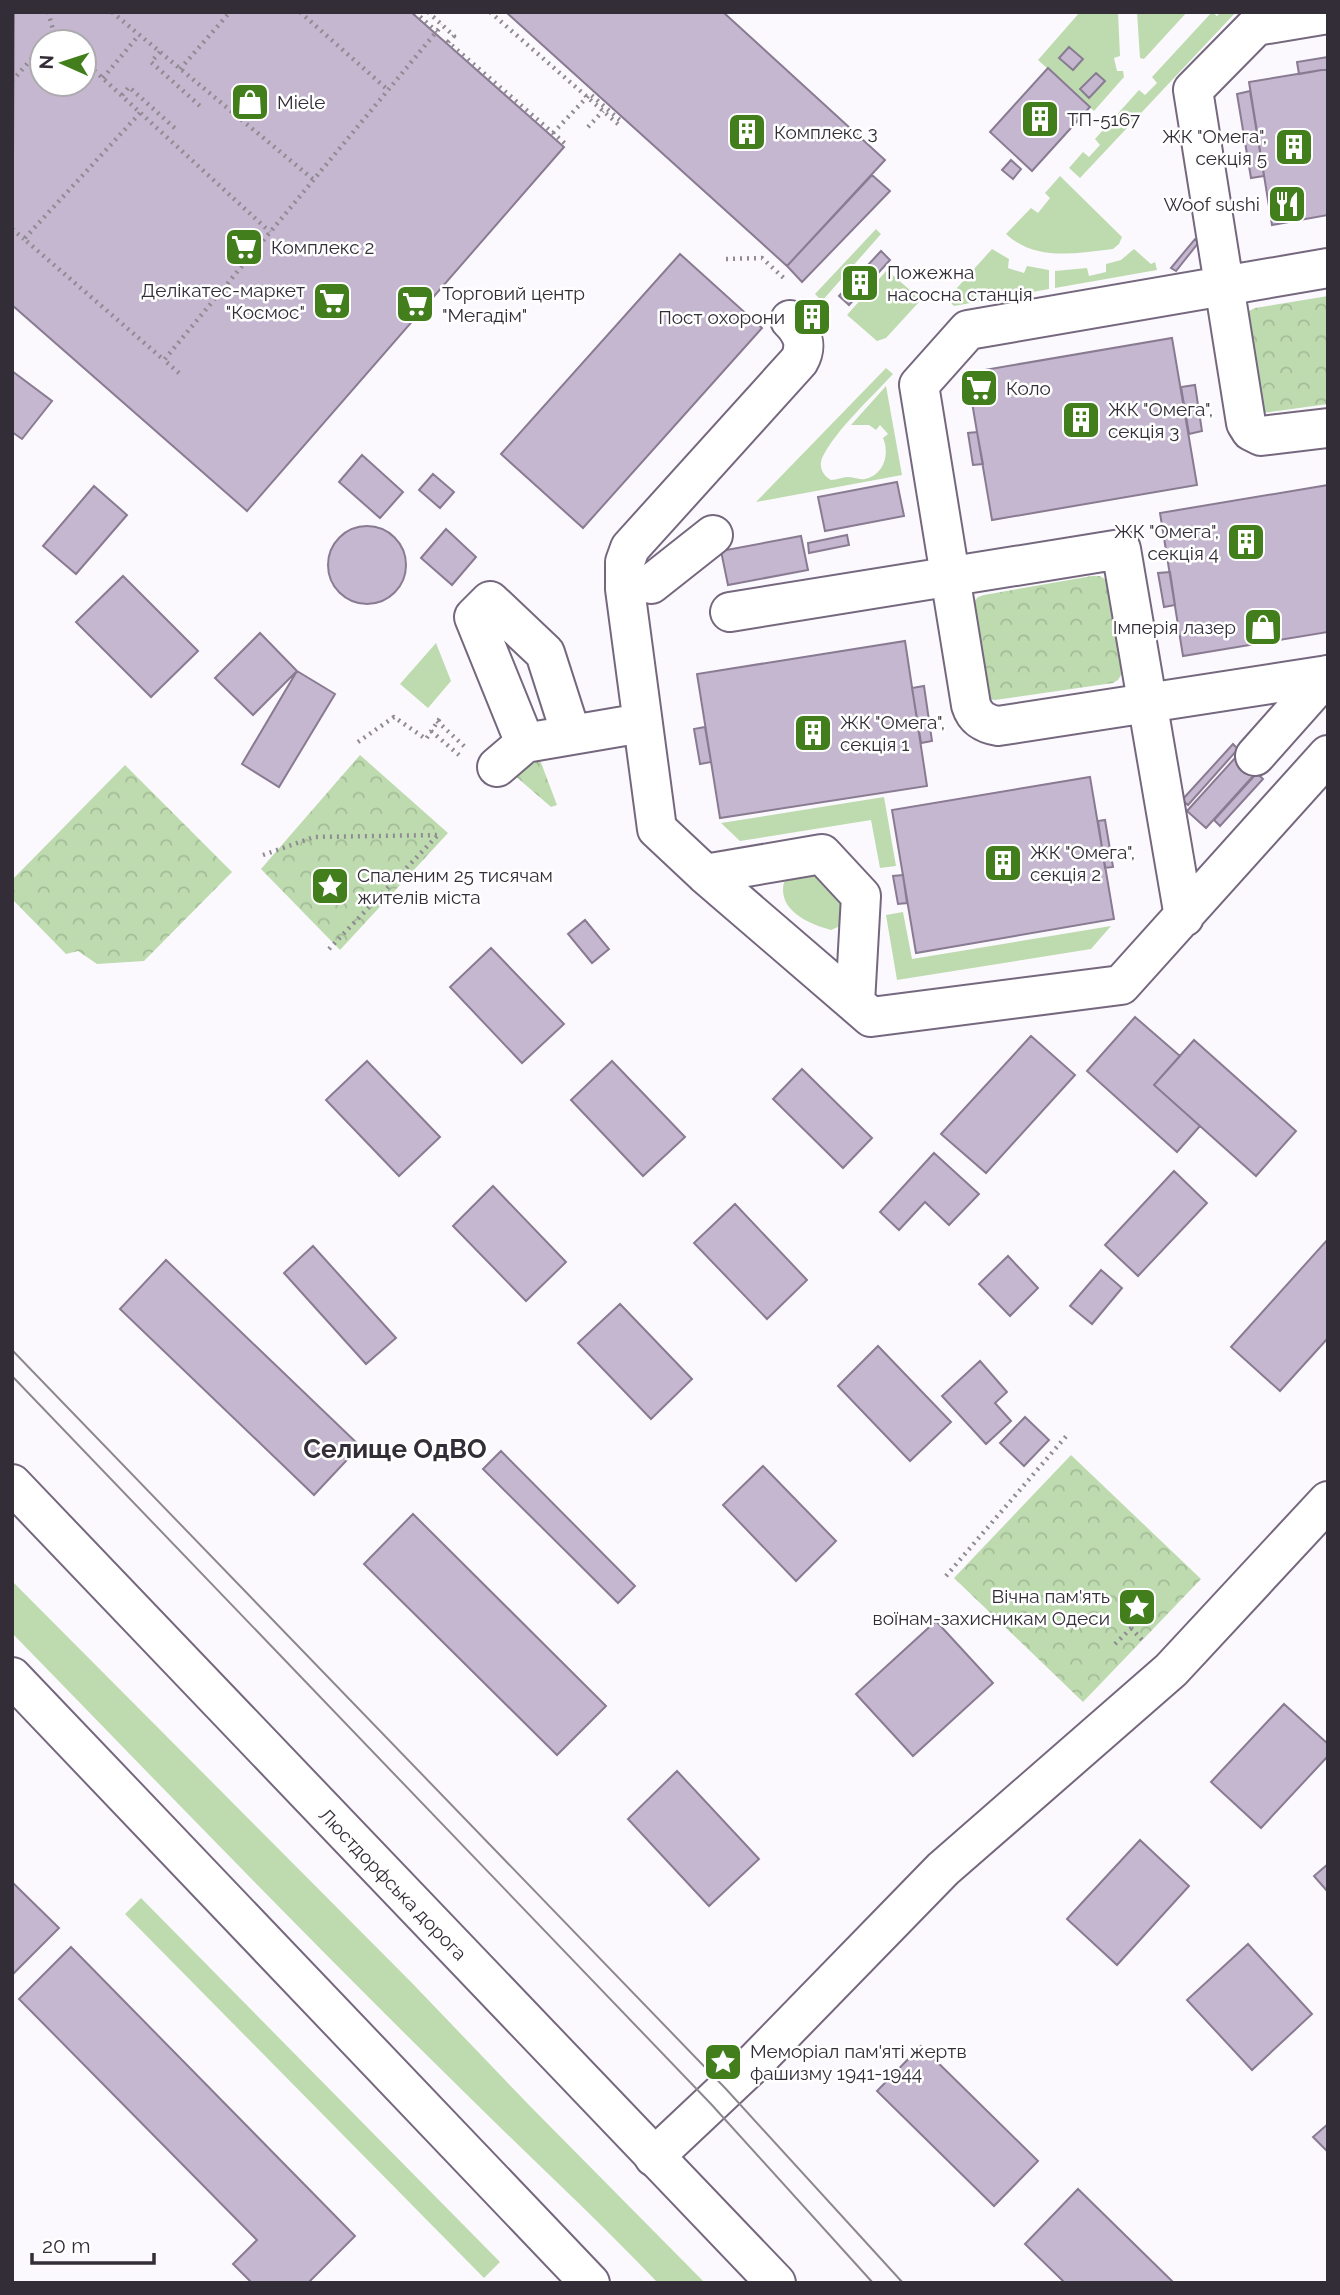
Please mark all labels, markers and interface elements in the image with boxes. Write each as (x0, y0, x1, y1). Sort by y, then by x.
north arrow (28, 28, 98, 98)
text: N (35, 54, 57, 70)
shop icon: Miele (229, 81, 271, 123)
place label: Miele (277, 91, 325, 113)
building icon: ТП-5167 (1019, 98, 1061, 140)
place label: ТП-5167 (1067, 108, 1140, 130)
building icon: Комплекс 3 (726, 111, 768, 153)
place label: Комплекс 3 (774, 121, 878, 143)
place label: ЖК "Омега", секція 5 (1162, 125, 1267, 169)
building icon: ЖК "Омега", секція 5 (1273, 126, 1315, 168)
restaurant icon: Woof sushi (1266, 183, 1308, 225)
place label: Woof sushi (1163, 193, 1260, 215)
supermarket icon: Комплекс 2 (223, 226, 265, 268)
place label: Комплекс 2 (271, 236, 374, 258)
place label: Пожежна насосна станція (887, 261, 1033, 305)
building icon: Пожежна насосна станція (839, 262, 881, 304)
place label: Делікатес-маркет "Космос" (141, 279, 305, 323)
supermarket icon: Делікатес-маркет "Космос" (311, 280, 353, 322)
place label: Торговий центр "Мегадім" (442, 282, 585, 326)
supermarket icon: Торговий центр "Мегадім" (394, 283, 436, 325)
building icon: Пост охорони (791, 296, 833, 338)
place label: Пост охорони (658, 306, 785, 328)
supermarket icon: Коло (958, 367, 1000, 409)
place label: Коло (1006, 377, 1051, 399)
place label: ЖК "Омега", секція 3 (1108, 398, 1213, 442)
building icon: ЖК "Омега", секція 3 (1060, 399, 1102, 441)
place label: ЖК "Омега", секція 4 (1114, 520, 1219, 564)
building icon: ЖК "Омега", секція 4 (1225, 521, 1267, 563)
shop icon: Імперія лазер (1242, 606, 1284, 648)
place label: Імперія лазер (1113, 616, 1236, 638)
place label: ЖК "Омега", секція 1 (840, 711, 945, 755)
building icon: ЖК "Омега", секція 1 (792, 712, 834, 754)
place label: ЖК "Омега", секція 2 (1030, 841, 1135, 885)
building icon: ЖК "Омега", секція 2 (982, 842, 1024, 884)
place label: Спаленим 25 тисячам жителів міста (357, 864, 553, 908)
place icon: Спаленим 25 тисячам жителів міста (309, 865, 351, 907)
district label: Селище ОдВО (303, 1434, 487, 1464)
place label: Вічна пам'ять воїнам-захисникам Одеси (873, 1585, 1110, 1629)
place icon: Вічна пам'ять воїнам-захисникам Одеси (1116, 1586, 1158, 1628)
street label: Люстдорфська дорога (315, 1803, 471, 1965)
place label: Меморіал пам'яті жертв фашизму 1941-1944 (750, 2040, 967, 2084)
place icon: Меморіал пам'яті жертв фашизму 1941-1944 (702, 2041, 744, 2083)
scale bar (32, 2222, 154, 2266)
text: 20 m (42, 2233, 90, 2258)

